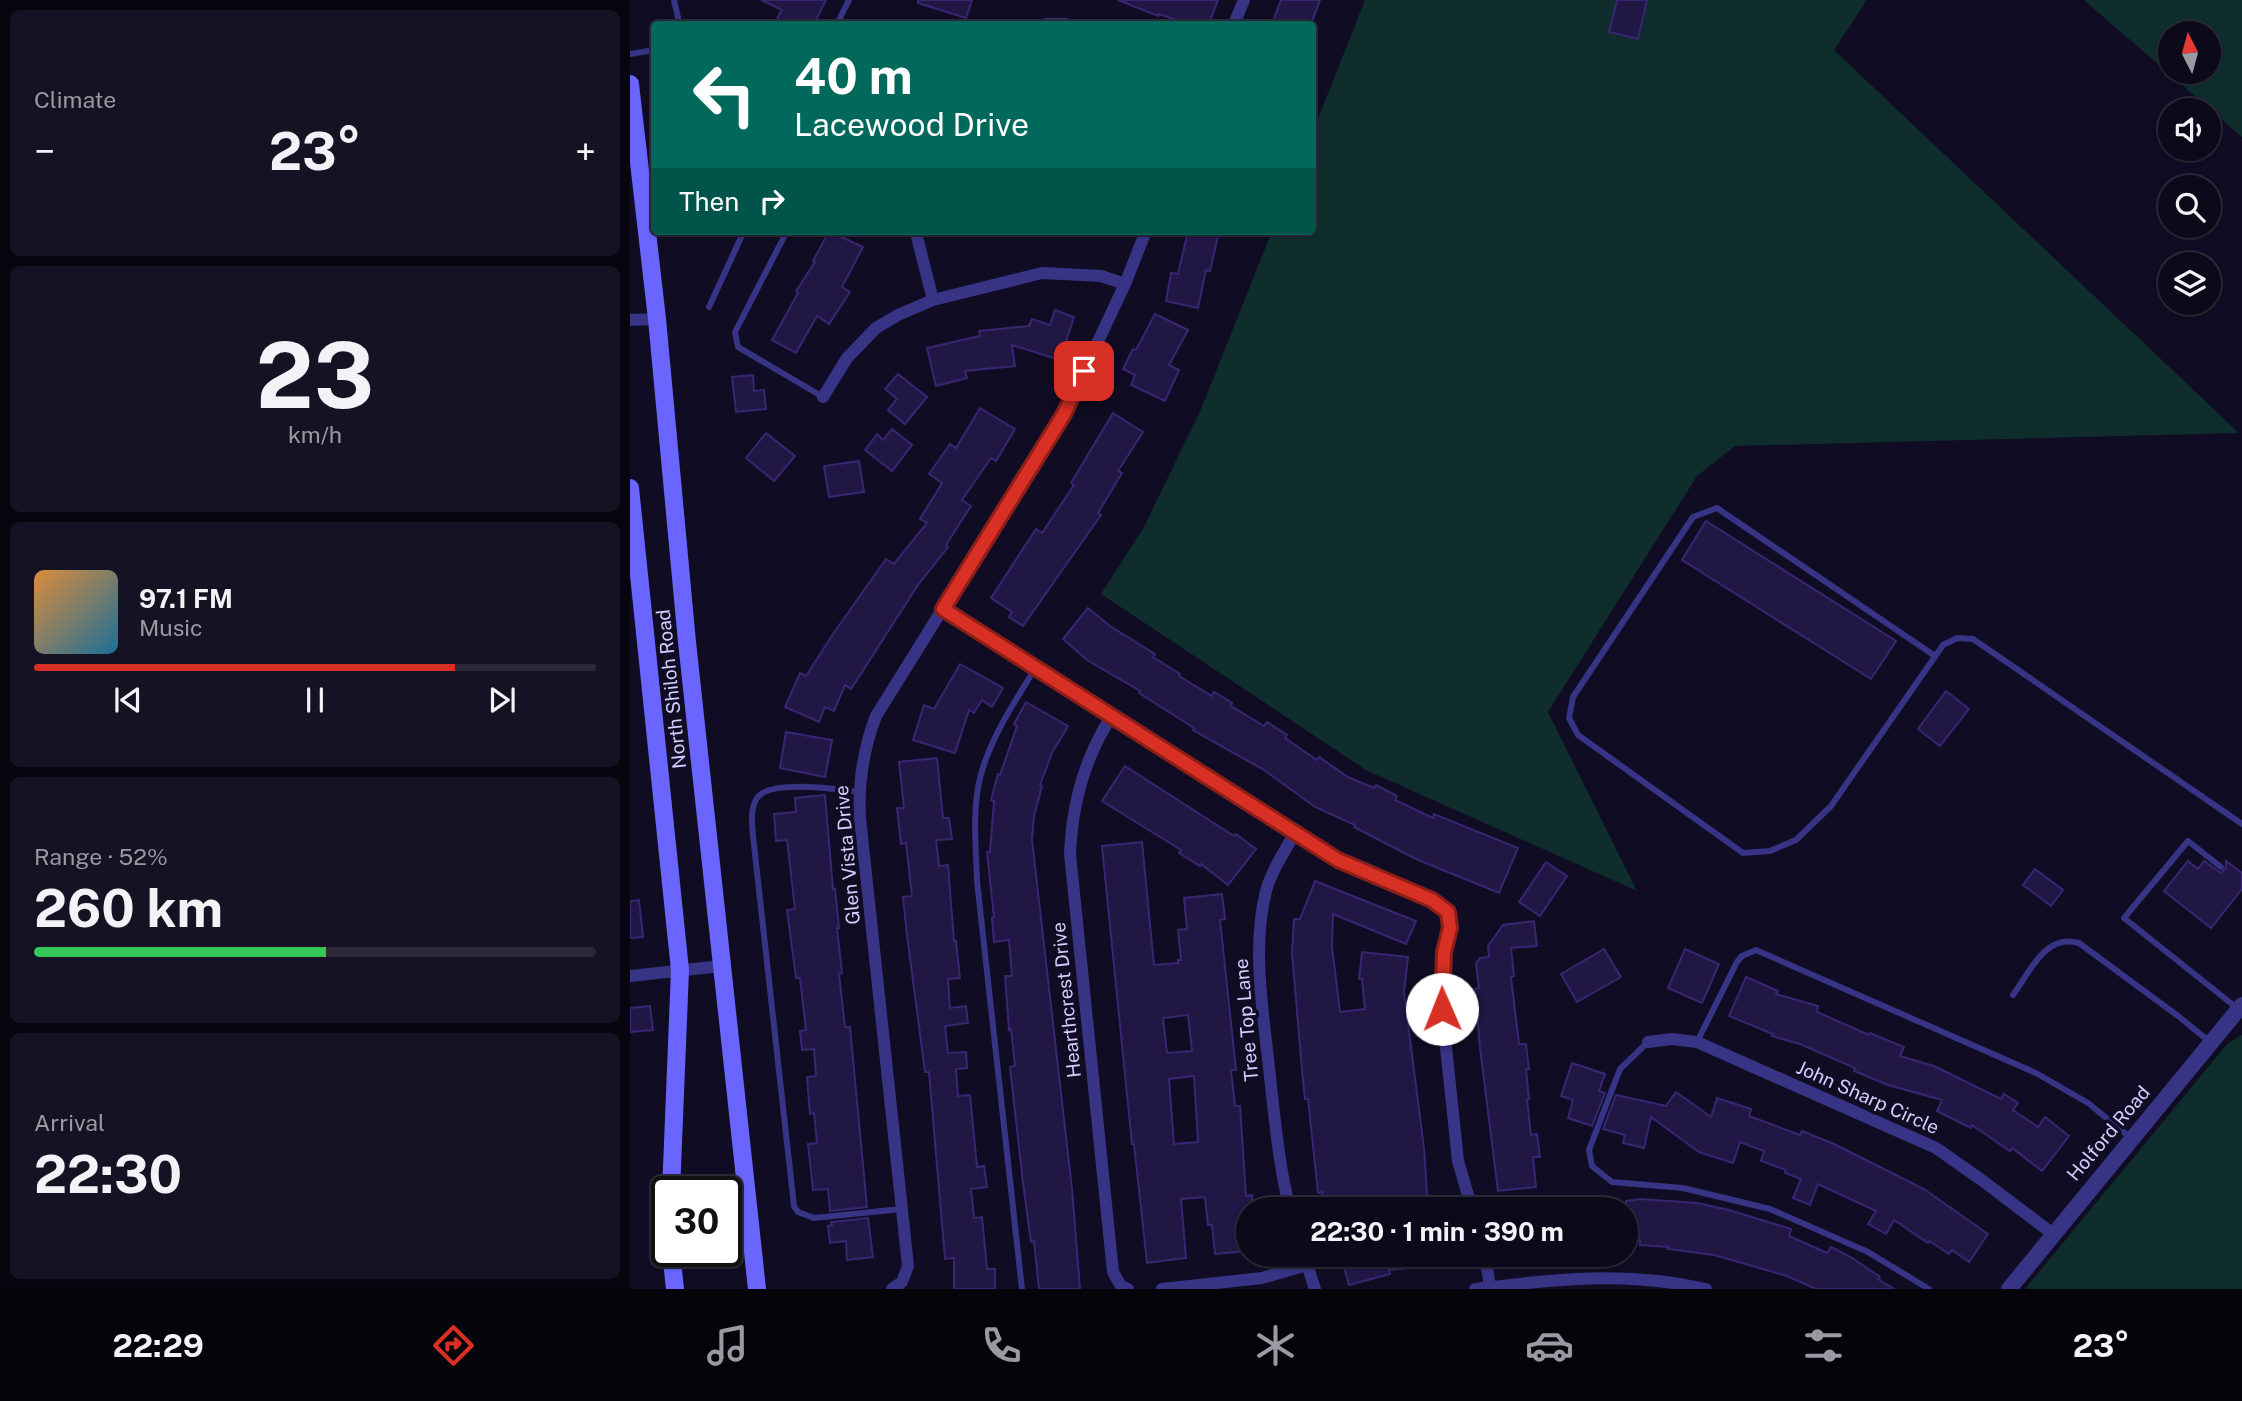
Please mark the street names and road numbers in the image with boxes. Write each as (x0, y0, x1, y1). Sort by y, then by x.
street label: North Shiloh Road (652, 608, 690, 770)
street label: Glen Vista Drive (830, 784, 864, 926)
street label: Hearthcrest Drive (1047, 921, 1085, 1079)
street label: Tree Top Lane (1230, 958, 1262, 1082)
street label: John Sharp Circle (1793, 1056, 1943, 1138)
street label: Holford Road (2062, 1081, 2154, 1185)

